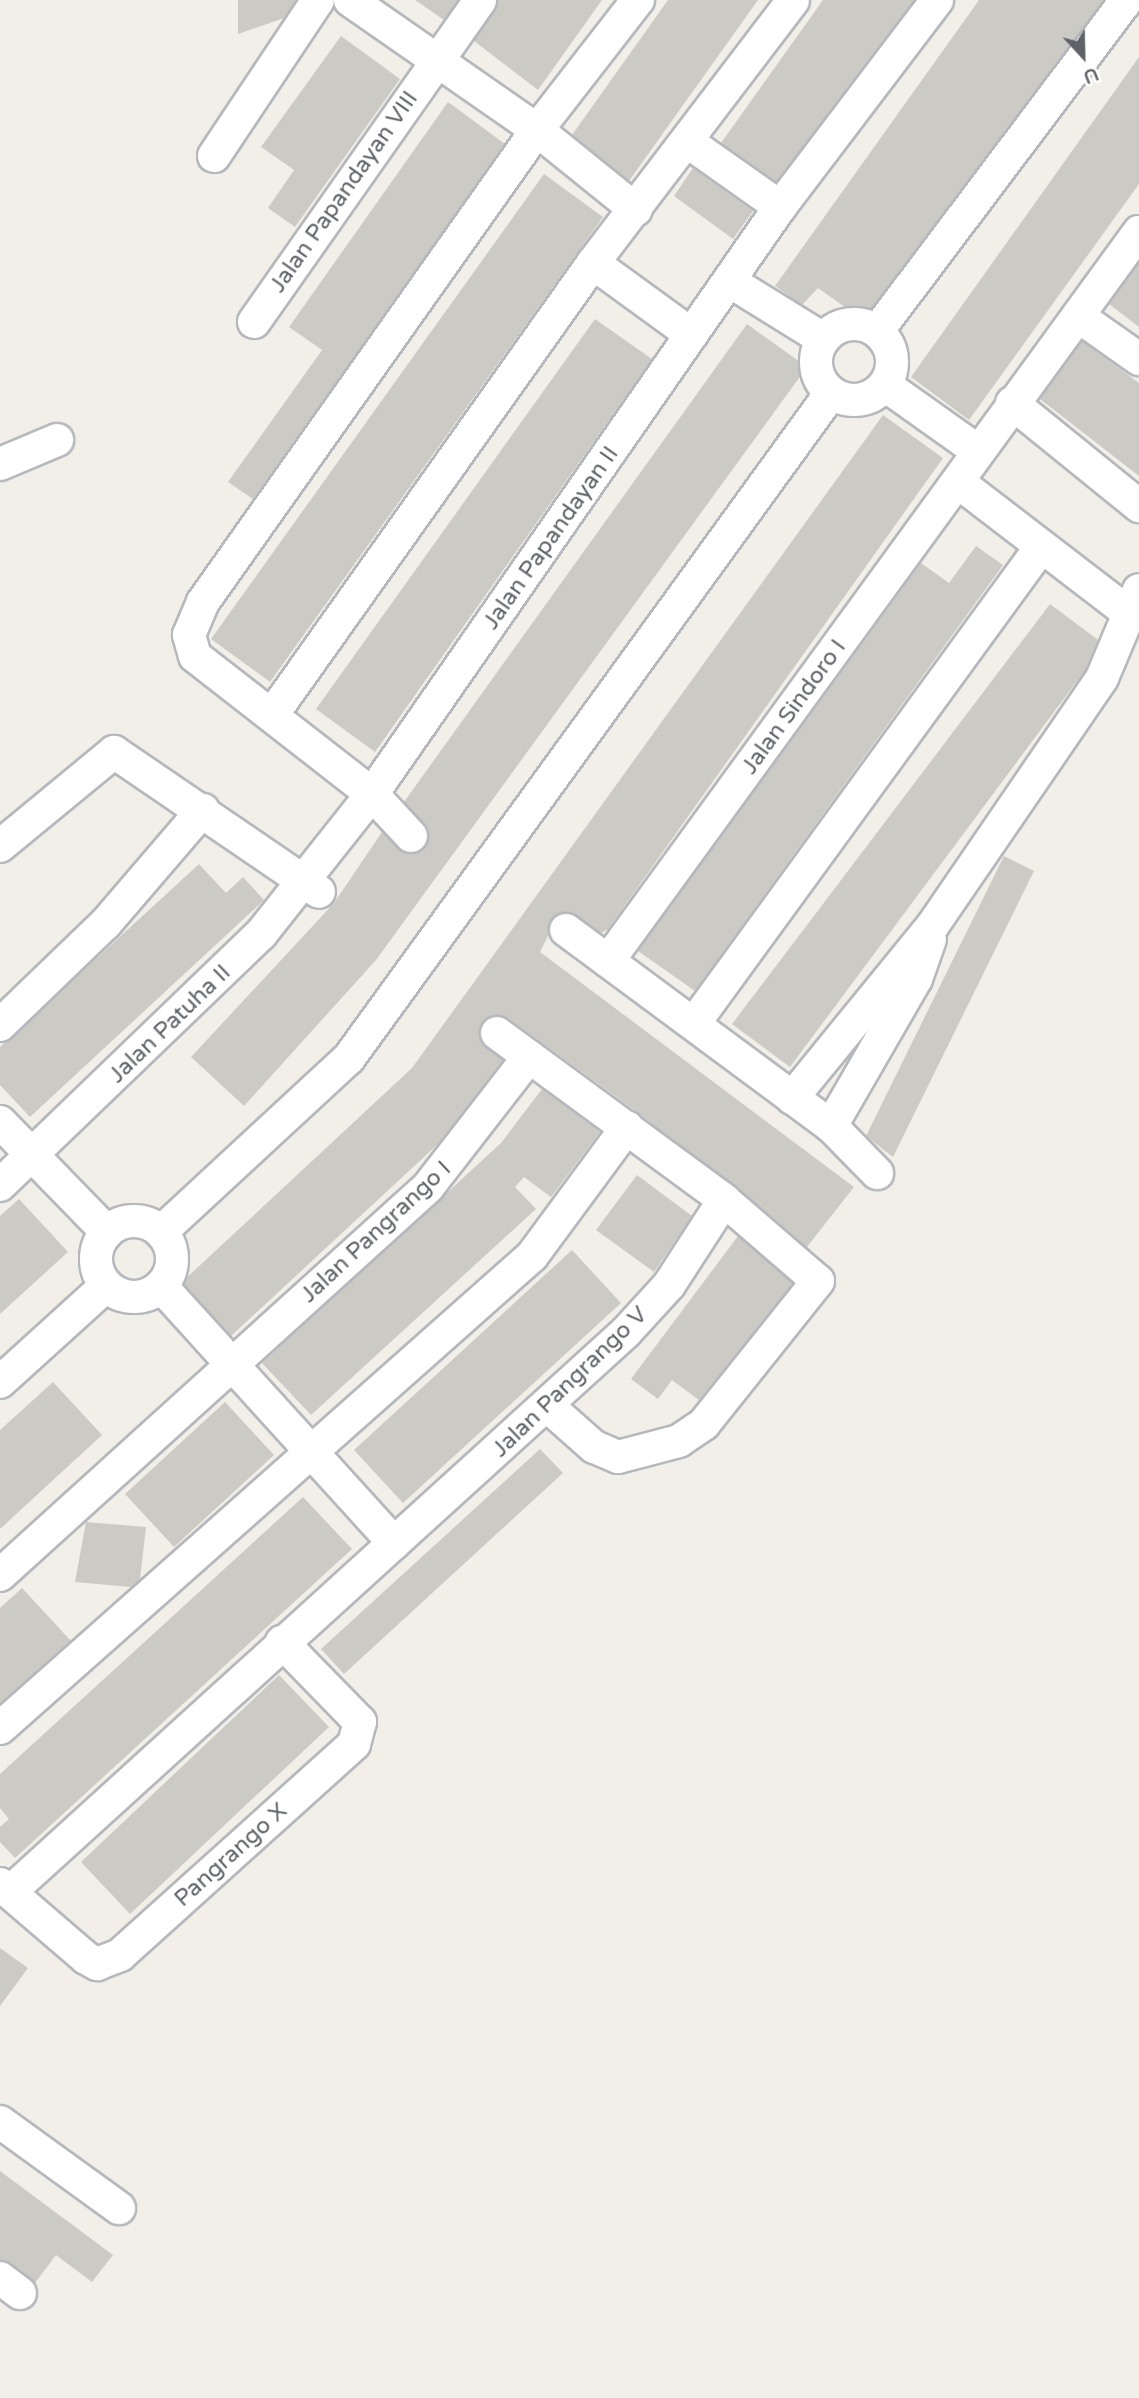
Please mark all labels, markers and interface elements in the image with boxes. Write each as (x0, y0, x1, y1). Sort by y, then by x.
north arrow (1048, 21, 1118, 91)
text: U (1080, 63, 1102, 88)
street label: Jalan Papandayan VIII (264, 86, 424, 298)
street label: Jalan Papandayan II (477, 441, 625, 635)
street label: Jalan Sindoro I (736, 634, 852, 780)
street label: Jalan Patuha II (103, 959, 237, 1089)
street label: Jalan Pangrango I (295, 1155, 457, 1309)
street label: Jalan Pangrango V (487, 1301, 653, 1463)
street label: Pangrango X (169, 1797, 293, 1913)

